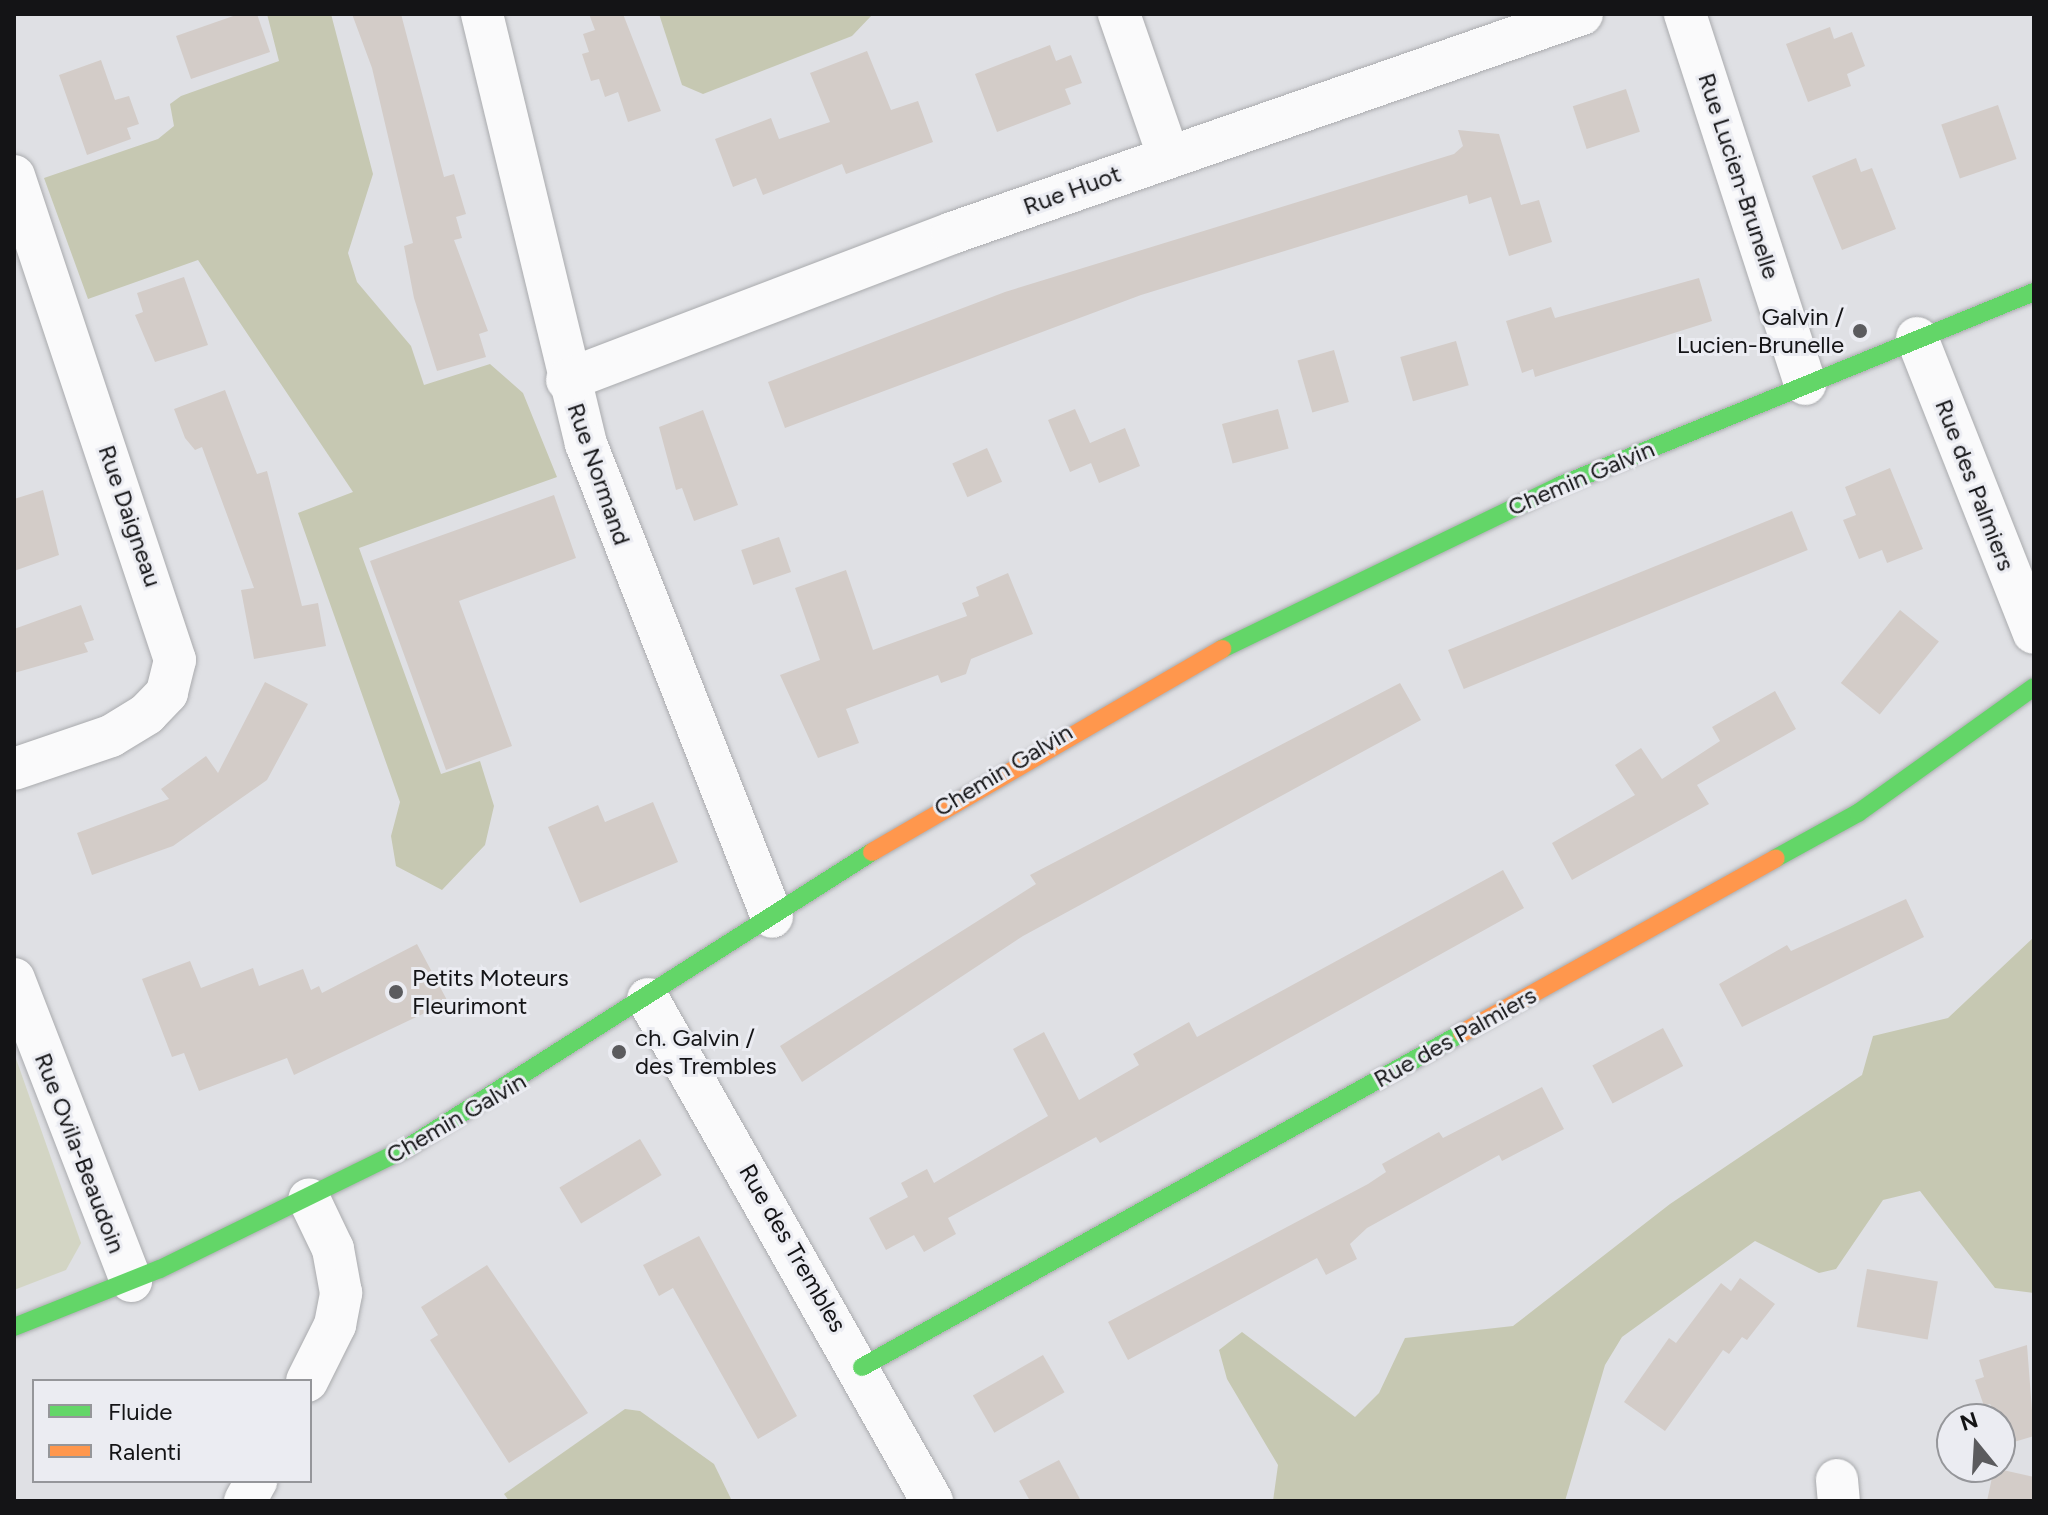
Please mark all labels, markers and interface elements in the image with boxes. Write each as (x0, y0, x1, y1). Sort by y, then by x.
street label: Rue Lucien-Brunelle (1692, 69, 1786, 283)
street label: Rue Huot (1019, 159, 1125, 221)
place label: Galvin / Lucien-Brunelle (1677, 303, 1844, 359)
marker: Galvin / Lucien-Brunelle (1851, 322, 1869, 340)
street label: Rue des Palmiers (1929, 395, 2021, 575)
street label: Rue Normand (561, 399, 637, 549)
street label: Chemin Galvin (1503, 434, 1659, 522)
street label: Rue Daigneau (92, 441, 168, 591)
street label: Chemin Galvin (929, 717, 1077, 823)
place label: Petits Moteurs Fleurimont (412, 964, 569, 1020)
street label: Rue des Palmiers (1369, 980, 1541, 1094)
marker: Petits Moteurs Fleurimont (387, 983, 405, 1001)
place label: ch. Galvin / des Trembles (635, 1024, 777, 1080)
marker: ch. Galvin / des Trembles (610, 1043, 628, 1061)
street label: Rue Ovila-Beaudoin (29, 1049, 131, 1257)
street label: Chemin Galvin (381, 1066, 531, 1170)
street label: Rue des Trembles (733, 1159, 853, 1337)
legend (32, 1379, 312, 1483)
text: Fluide (108, 1397, 172, 1426)
north arrow (1936, 1403, 2016, 1483)
text: N (1957, 1406, 1981, 1437)
text: Ralenti (108, 1437, 182, 1466)

